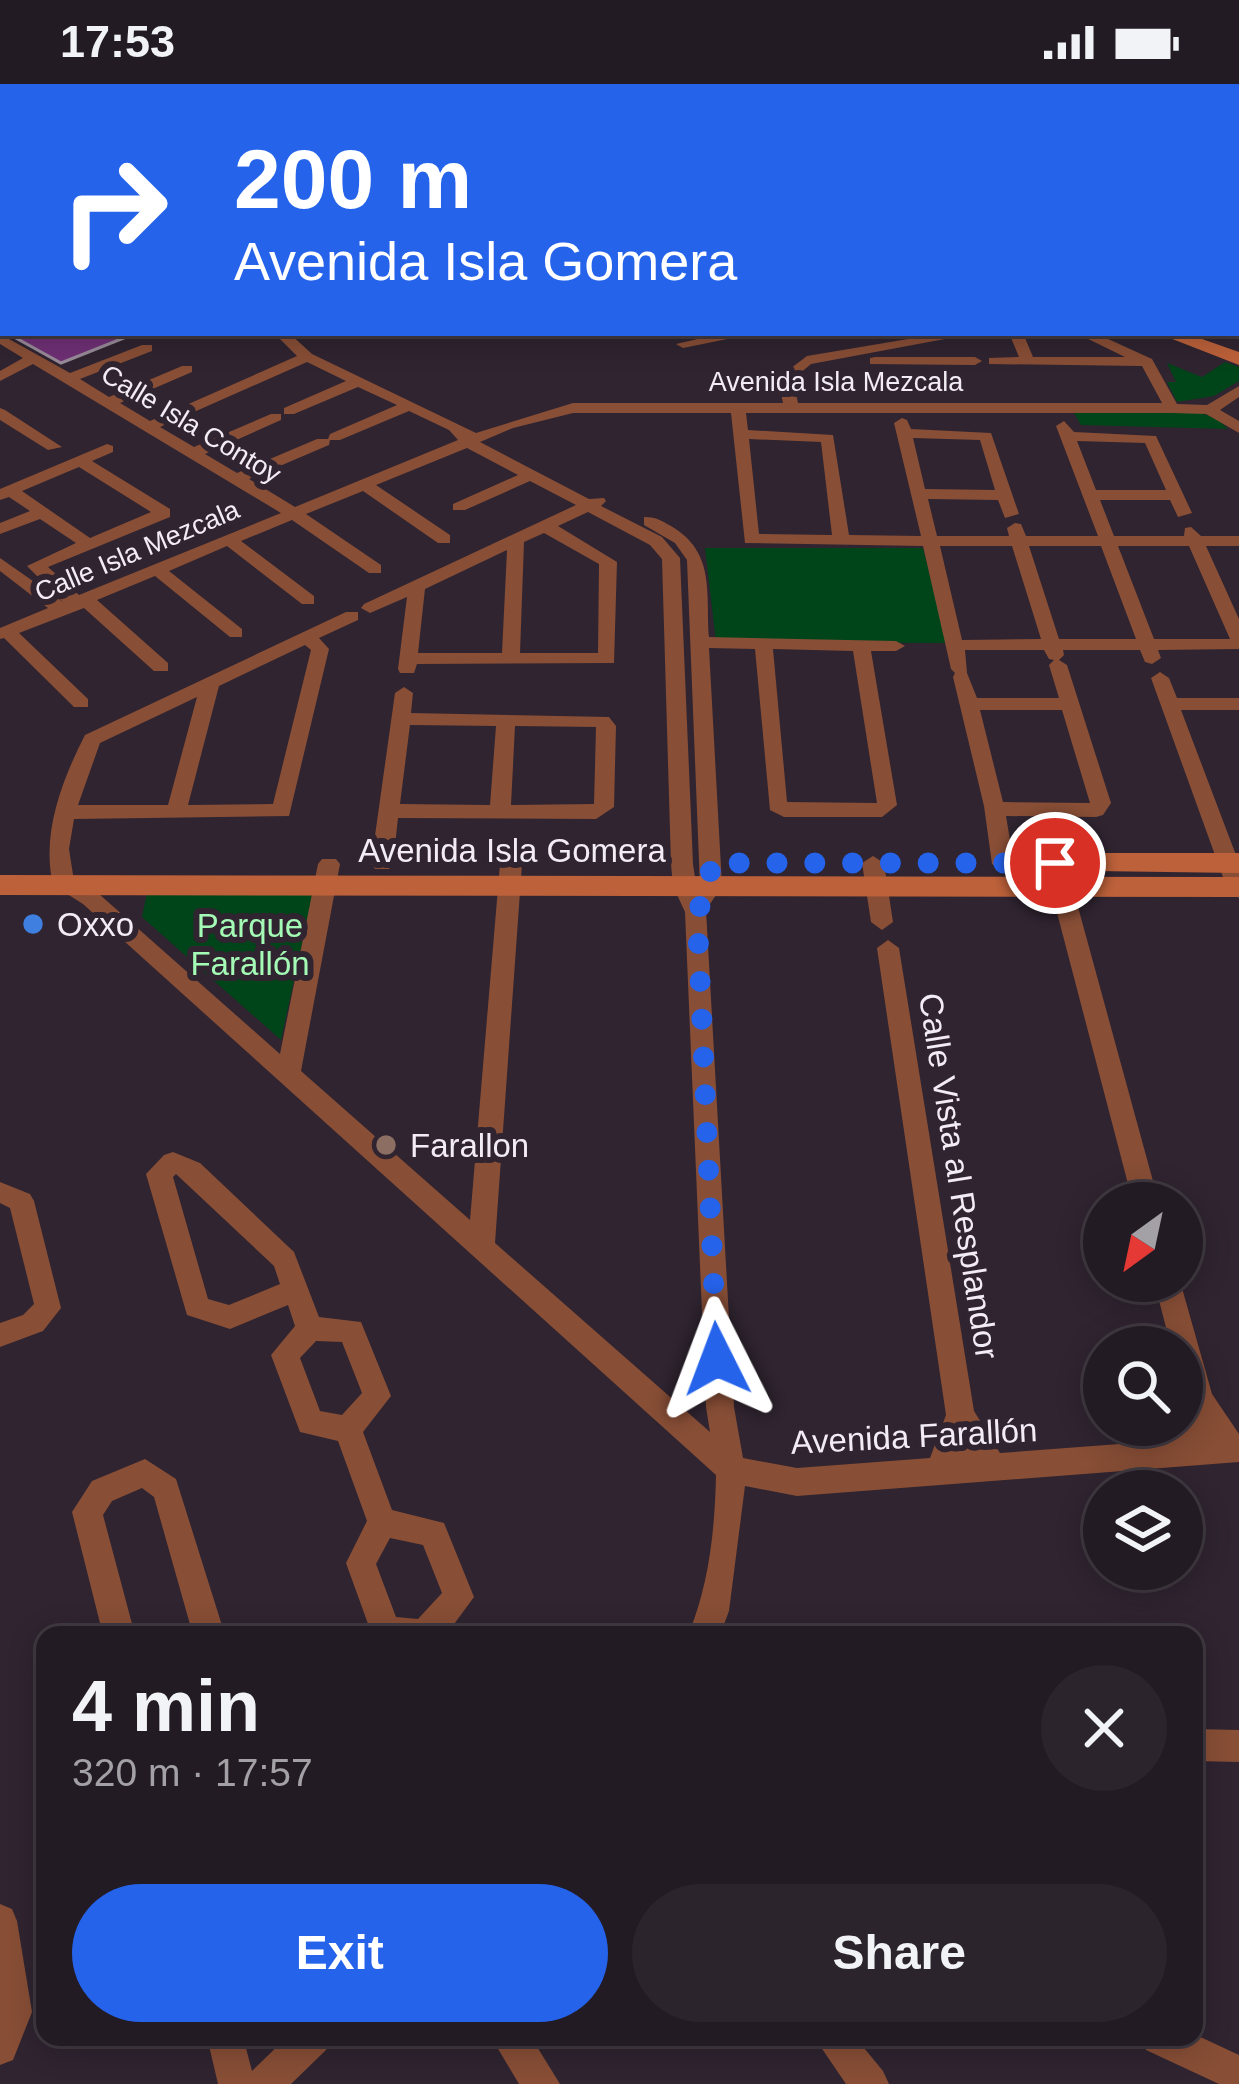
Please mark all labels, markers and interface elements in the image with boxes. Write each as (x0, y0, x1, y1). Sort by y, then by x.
text: 17:53 (60, 16, 175, 67)
icon: right (36, 132, 192, 288)
text: 200 m (234, 132, 472, 226)
text: Avenida Isla Gomera (234, 231, 737, 291)
street label: Calle Isla Contoy (96, 359, 287, 490)
street label: Avenida Isla Mezcala (709, 367, 964, 397)
street label: Calle Isla Mezcala (30, 494, 245, 608)
pin (1004, 812, 1106, 914)
icon: arrive (1022, 830, 1088, 896)
street label: Avenida Isla Gomera (358, 832, 666, 869)
place label: Oxxo (57, 906, 134, 943)
park label: Parque Farallón (190, 907, 310, 982)
marker: Oxxo (20, 911, 46, 937)
street label: Calle Vista al Resplandor (912, 990, 1006, 1362)
place label: Farallon (410, 1127, 529, 1164)
marker: Farallon (373, 1132, 399, 1158)
north arrow (1083, 1182, 1203, 1302)
map controls (1083, 1182, 1203, 1590)
position arrow (654, 1296, 780, 1422)
button: search (1083, 1326, 1203, 1446)
street label: Avenida Farallón (790, 1411, 1038, 1461)
button: layers (1083, 1470, 1203, 1590)
button: close (1041, 1665, 1167, 1791)
text: 4 min (72, 1666, 260, 1746)
text: 320 m · 17:57 (72, 1751, 313, 1794)
button: Exit (72, 1884, 608, 2022)
button: Share (632, 1884, 1167, 2022)

